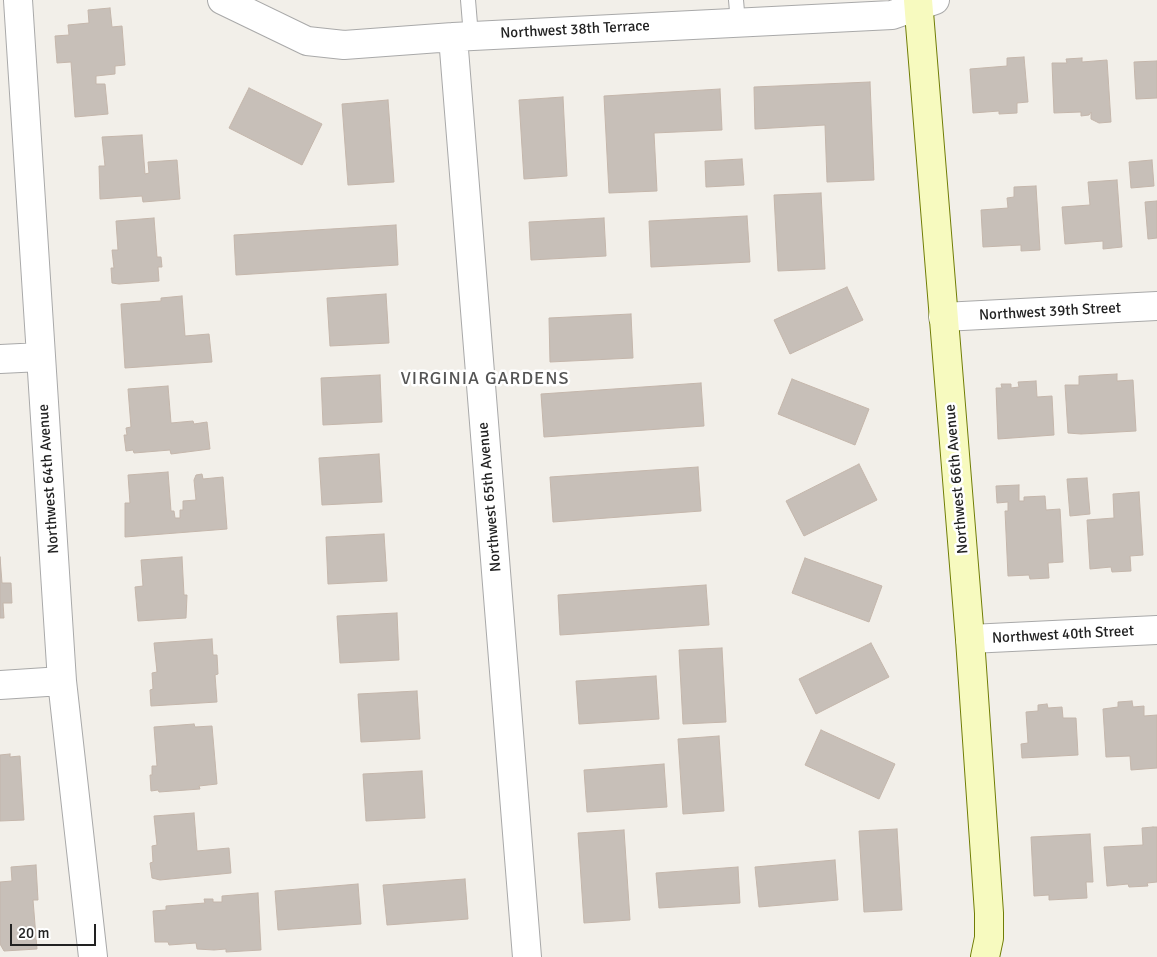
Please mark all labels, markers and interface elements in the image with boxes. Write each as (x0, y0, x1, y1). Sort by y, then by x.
street label: Northwest 38th Terrace (500, 17, 650, 43)
street label: Northwest 39th Street (978, 299, 1122, 325)
district label: VIRGINIA GARDENS (399, 368, 571, 390)
street label: Northwest 66th Avenue (941, 403, 973, 555)
street label: Northwest 64th Avenue (35, 404, 63, 554)
street label: Northwest 65th Avenue (474, 421, 506, 573)
street label: Northwest 40th Street (991, 622, 1135, 648)
scale bar (12, 914, 99, 946)
text: 20 m (18, 924, 49, 942)

